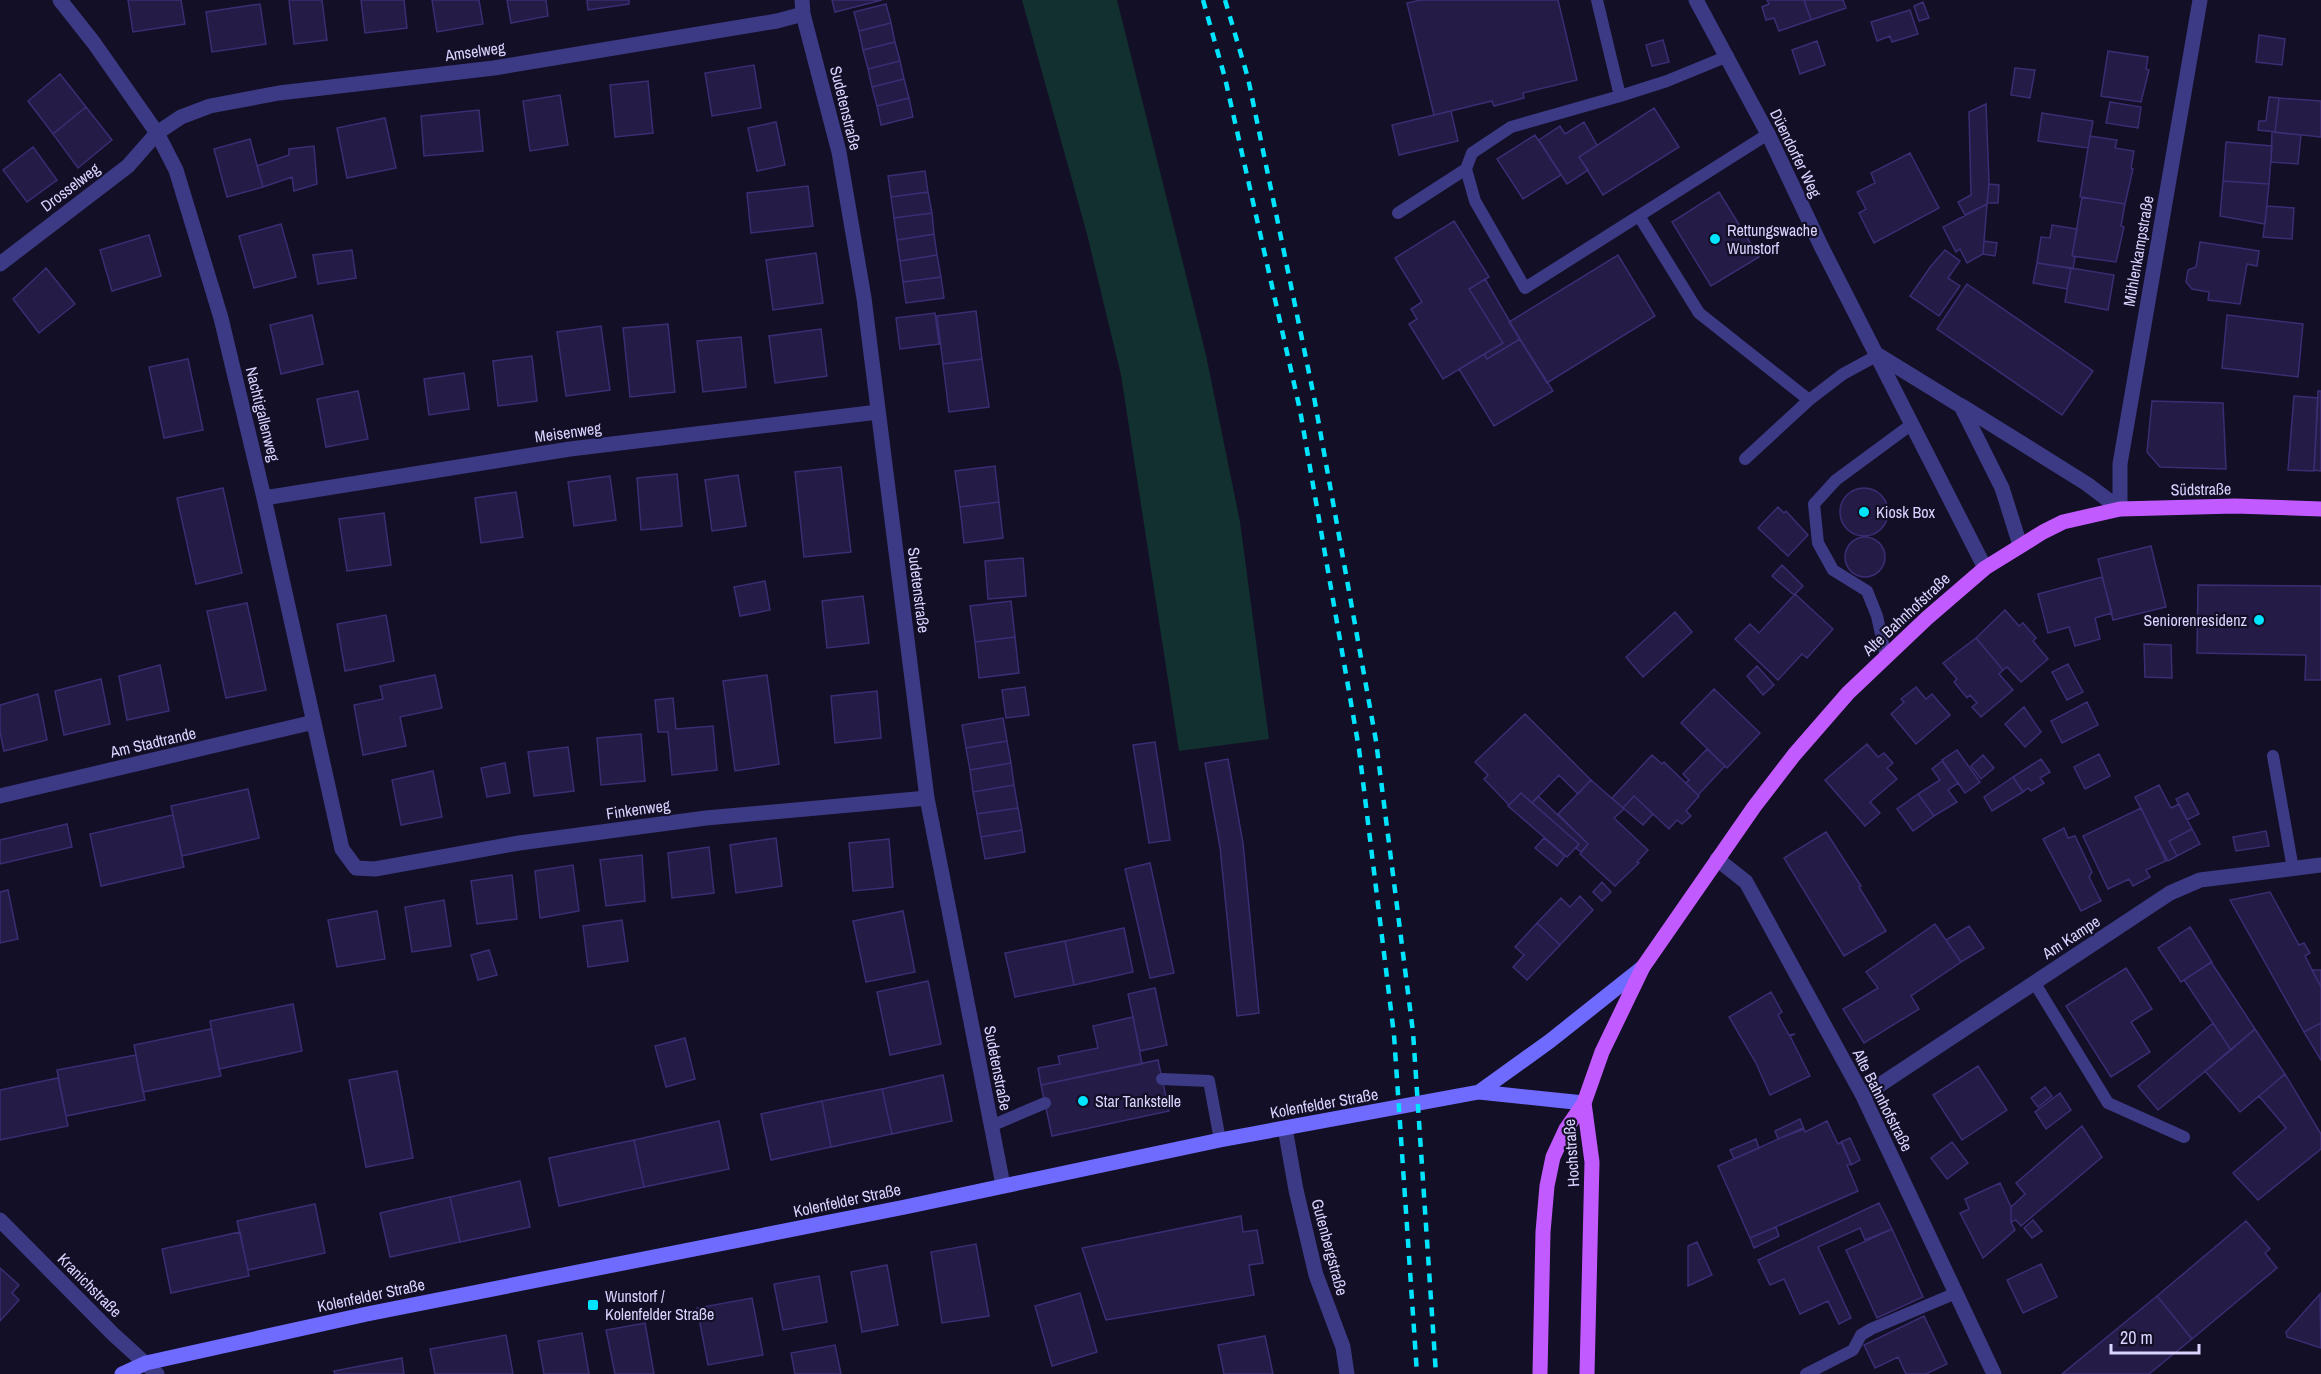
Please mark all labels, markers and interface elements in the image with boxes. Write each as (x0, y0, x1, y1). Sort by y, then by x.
street label: Amselweg (443, 36, 507, 66)
street label: Sudetenstraße (825, 64, 867, 152)
street label: Düendorfer Weg (1765, 105, 1827, 202)
street label: Drosselweg (36, 157, 105, 216)
street label: Mühlenkampstraße (2117, 194, 2159, 308)
place label: Rettungswache Wunstorf (1727, 219, 1817, 259)
marker: Rettungswache Wunstorf (1708, 232, 1722, 246)
street label: Nachtigallenweg (241, 364, 286, 464)
street label: Meisenweg (533, 416, 603, 448)
street label: Südstraße (2171, 477, 2231, 501)
place label: Kiosk Box (1876, 501, 1936, 523)
marker: Kiosk Box (1857, 505, 1871, 519)
street label: Sudetenstraße (903, 546, 935, 634)
street label: Alte Bahnhofstraße (1857, 568, 1955, 661)
place label: Seniorenresidenz (2143, 609, 2247, 631)
marker: Seniorenresidenz (2252, 613, 2266, 627)
street label: Am Stadtrande (107, 721, 198, 763)
street label: Finkenweg (605, 794, 672, 824)
street label: Am Kampe (2037, 910, 2104, 964)
street label: Sudetenstraße (979, 1024, 1017, 1112)
street label: Alte Bahnhofstraße (1847, 1044, 1918, 1155)
street label: Kolenfelder Straße (1268, 1083, 1380, 1123)
place label: Star Tankstelle (1095, 1090, 1181, 1112)
marker: Star Tankstelle (1076, 1094, 1090, 1108)
street label: Hochstraße (1558, 1118, 1584, 1188)
street label: Kolenfelder Straße (791, 1178, 903, 1222)
street label: Gutenbergstraße (1307, 1196, 1353, 1298)
street label: Kranichstraße (53, 1248, 127, 1322)
street label: Kolenfelder Straße (315, 1273, 427, 1317)
place label: Wunstorf / Kolenfelder Straße (605, 1285, 714, 1325)
marker: Wunstorf / Kolenfelder Straße (586, 1298, 600, 1312)
scale bar (2111, 1317, 2200, 1355)
text: 20 m (2120, 1325, 2153, 1350)

